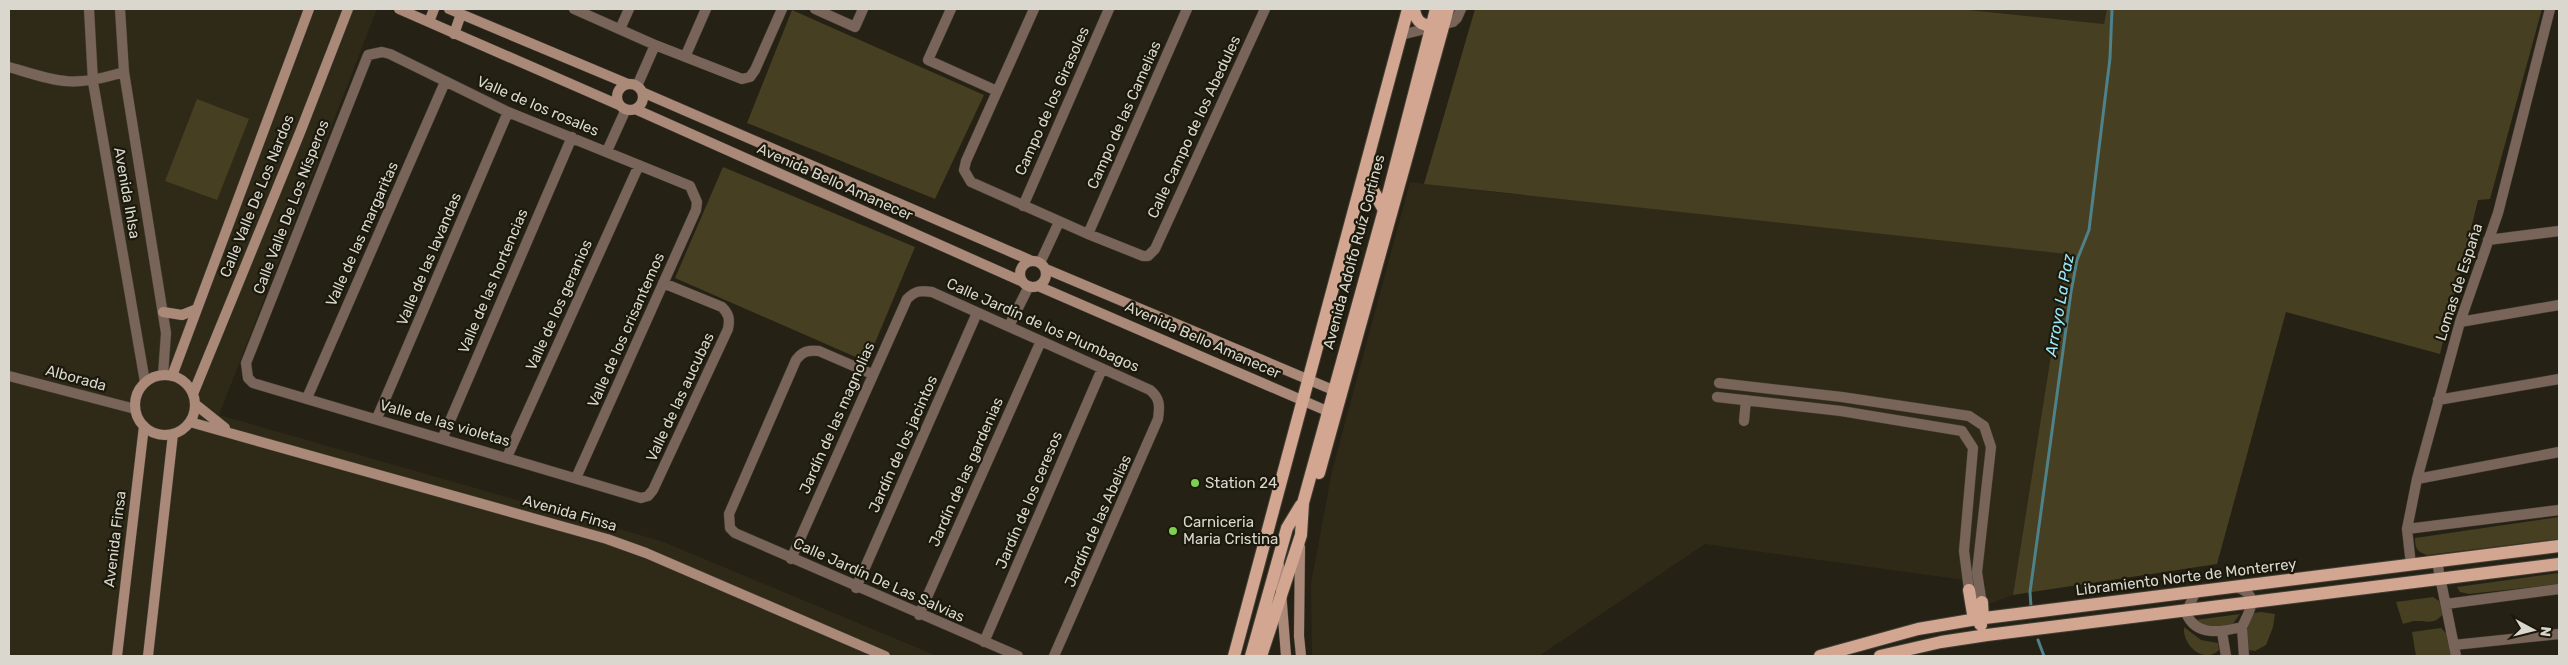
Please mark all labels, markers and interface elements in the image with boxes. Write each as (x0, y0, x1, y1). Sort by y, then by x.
street label: Campo de los Girasoles (1011, 23, 1093, 178)
street label: Calle Campo de los Abedules (1144, 32, 1244, 221)
street label: Campo de las Camelias (1083, 38, 1165, 192)
street label: Valle de los rosales (474, 72, 602, 140)
street label: Calle Valle De Los Nardos (216, 112, 298, 280)
street label: Calle Valle De Los Nísperos (249, 117, 333, 297)
street label: Avenida Bello Amanecer (754, 139, 916, 225)
street label: Avenida Ihlsa (110, 146, 144, 240)
street label: Avenida Adolfo Ruíz Cortines (1319, 152, 1389, 351)
street label: Valle de las margaritas (322, 159, 402, 309)
street label: Valle de las lavandas (393, 189, 465, 328)
street label: Valle de las hortencias (454, 206, 532, 356)
street label: Lomas de España (2432, 221, 2486, 343)
street label: Valle de los geranios (522, 236, 596, 373)
street label: Valle de los crisantemos (584, 249, 668, 410)
water label: Arroyo La Paz (2041, 252, 2078, 359)
street label: Calle Jardín de los Plumbagos (944, 274, 1142, 376)
street label: Avenida Bello Amanecer (1122, 297, 1284, 383)
street label: Valle de las aucubas (642, 329, 718, 464)
street label: Jardín de las magnolias (795, 339, 879, 497)
street label: Alborada (44, 361, 108, 395)
street label: Jardín de los jacintos (865, 372, 942, 515)
street label: Jardín de las gardenias (925, 394, 1007, 549)
street label: Valle de las violetas (378, 396, 513, 450)
street label: Jardín de los ceresos (992, 428, 1066, 572)
street label: Jardín de las Abelias (1061, 452, 1135, 590)
place label: Station 24 (1205, 474, 1277, 492)
marker: Station 24 (1189, 477, 1201, 489)
street label: Avenida Finsa (100, 490, 130, 588)
street label: Avenida Finsa (521, 491, 619, 535)
place label: Carniceria Maria Cristina (1183, 513, 1278, 548)
marker: Carniceria Maria Cristina (1167, 525, 1179, 537)
street label: Calle Jardín De Las Salvias (790, 534, 968, 626)
street label: Libramiento Norte de Monterrey (2075, 555, 2297, 599)
north arrow (2508, 605, 2558, 655)
text: N (2536, 625, 2554, 638)

